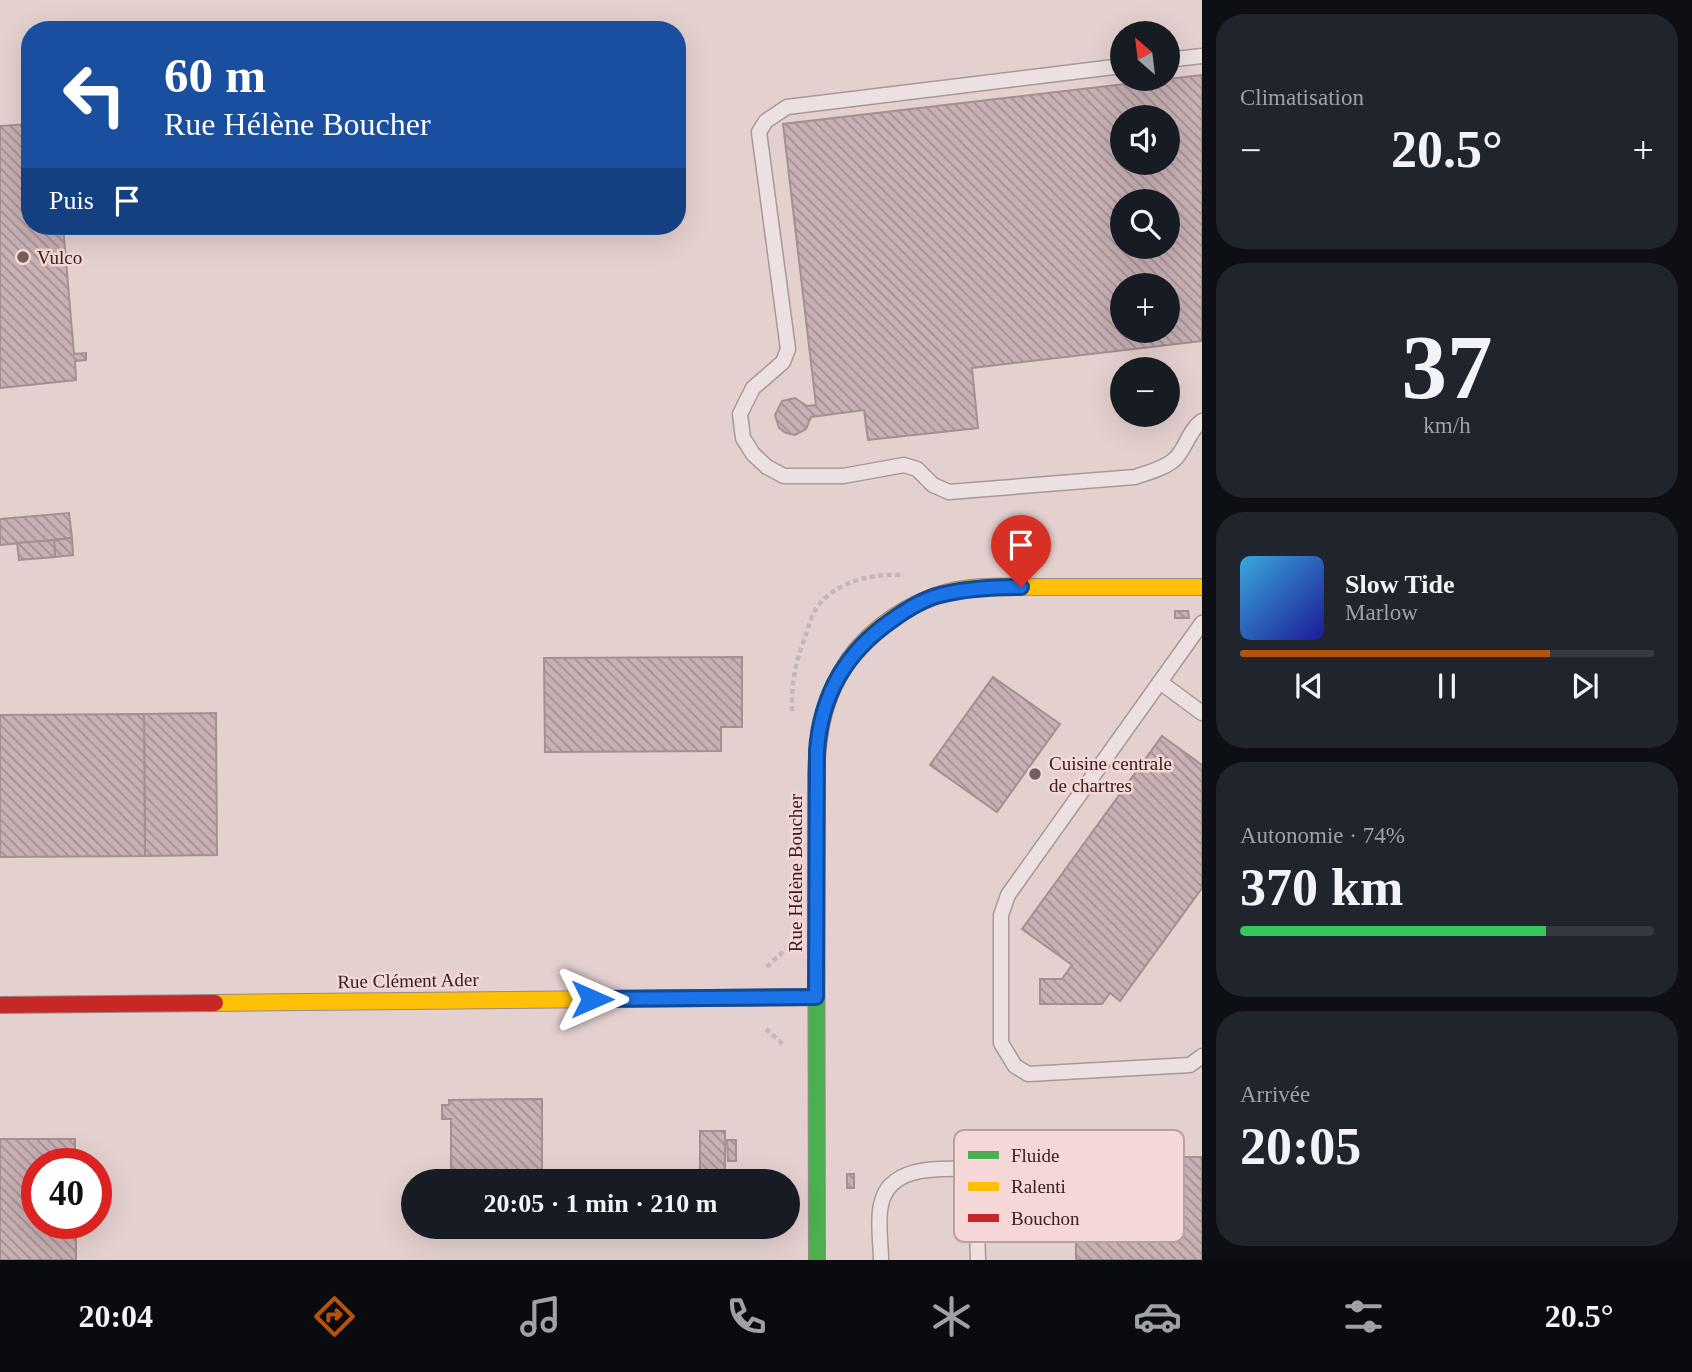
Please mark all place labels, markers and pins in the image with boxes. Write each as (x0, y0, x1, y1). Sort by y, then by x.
place label: Vulco (37, 247, 82, 268)
marker: Vulco (15, 249, 31, 265)
pin (991, 515, 1051, 587)
place label: Cuisine centrale de chartres (1049, 753, 1172, 796)
marker: Cuisine centrale de chartres (1027, 766, 1043, 782)

